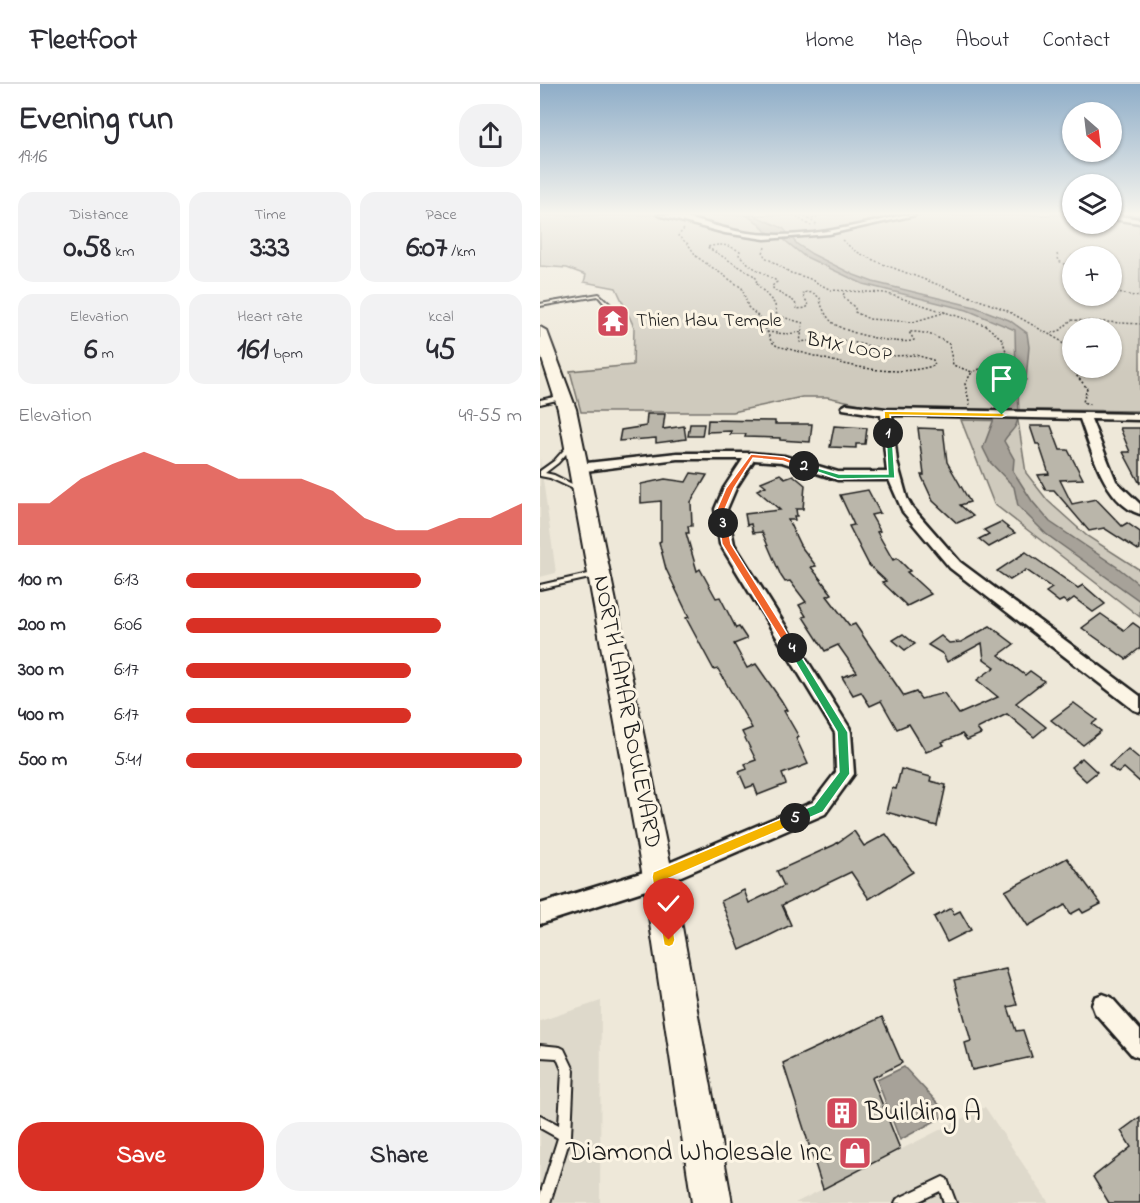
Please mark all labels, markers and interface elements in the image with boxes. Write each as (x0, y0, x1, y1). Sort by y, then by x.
text: Fleetfoot (30, 21, 137, 62)
text: Home (805, 26, 854, 56)
text: Map (887, 26, 922, 56)
text: About (955, 26, 1009, 56)
text: Contact (1042, 26, 1110, 56)
text: Evening run (18, 96, 173, 144)
north arrow (1062, 102, 1122, 162)
map controls (1062, 102, 1122, 378)
button: share (459, 104, 522, 167)
text: 19:16 (18, 143, 47, 172)
button: layers (1062, 174, 1122, 234)
text: Distance (70, 203, 128, 227)
text: Time (254, 203, 286, 227)
text: Pace (425, 203, 457, 227)
text: 0.58 (64, 227, 111, 271)
text: 3:33 (250, 227, 290, 271)
text: 6:07 (406, 227, 447, 271)
text: km (111, 240, 134, 264)
text: /km (447, 240, 476, 264)
button: + (1062, 246, 1122, 306)
temple icon: Thien Hau Temple (595, 303, 631, 339)
text: Elevation (70, 305, 128, 329)
text: Heart rate (237, 305, 303, 329)
text: kcal (428, 305, 454, 329)
place label: Thien Hau Temple (636, 307, 782, 336)
button: − (1062, 318, 1122, 378)
street label: BMX LOOP (803, 325, 895, 371)
text: 6 (84, 329, 97, 373)
text: 161 (237, 329, 269, 373)
text: 45 (426, 329, 456, 373)
text: m (97, 342, 114, 366)
text: bpm (269, 342, 303, 366)
pin (976, 353, 1027, 415)
icon: arrive (985, 362, 1018, 395)
text: Elevation (18, 402, 92, 431)
text: 49–55 m (459, 402, 522, 431)
pin: 1 (873, 418, 903, 448)
text: 1 (885, 421, 891, 445)
pin: 2 (789, 451, 819, 481)
text: 2 (800, 454, 808, 478)
pin: 3 (708, 508, 738, 538)
text: 3 (720, 511, 726, 535)
text: 100 m (18, 566, 62, 595)
text: 6:13 (114, 566, 139, 595)
street label: NORTH LAMAR BOULEVARD (582, 573, 670, 851)
text: 200 m (18, 611, 66, 640)
text: 6:06 (114, 611, 142, 640)
pin: 4 (777, 633, 807, 663)
text: 4 (789, 636, 795, 660)
text: 300 m (18, 656, 64, 685)
text: 6:17 (114, 656, 139, 685)
text: 400 m (18, 701, 64, 730)
text: 6:17 (114, 701, 139, 730)
text: 500 m (18, 746, 67, 775)
text: 5:41 (114, 746, 142, 775)
pin: 5 (780, 803, 810, 833)
text: 5 (790, 806, 800, 830)
pin (643, 878, 694, 940)
icon: check (652, 887, 685, 920)
place label: Building A (864, 1093, 981, 1134)
building icon: Building A (824, 1095, 860, 1131)
button: Save (18, 1122, 264, 1191)
button: Share (276, 1122, 522, 1191)
place label: Diamond Wholesale Inc (565, 1133, 833, 1174)
shop icon: Diamond Wholesale Inc (837, 1135, 873, 1171)

